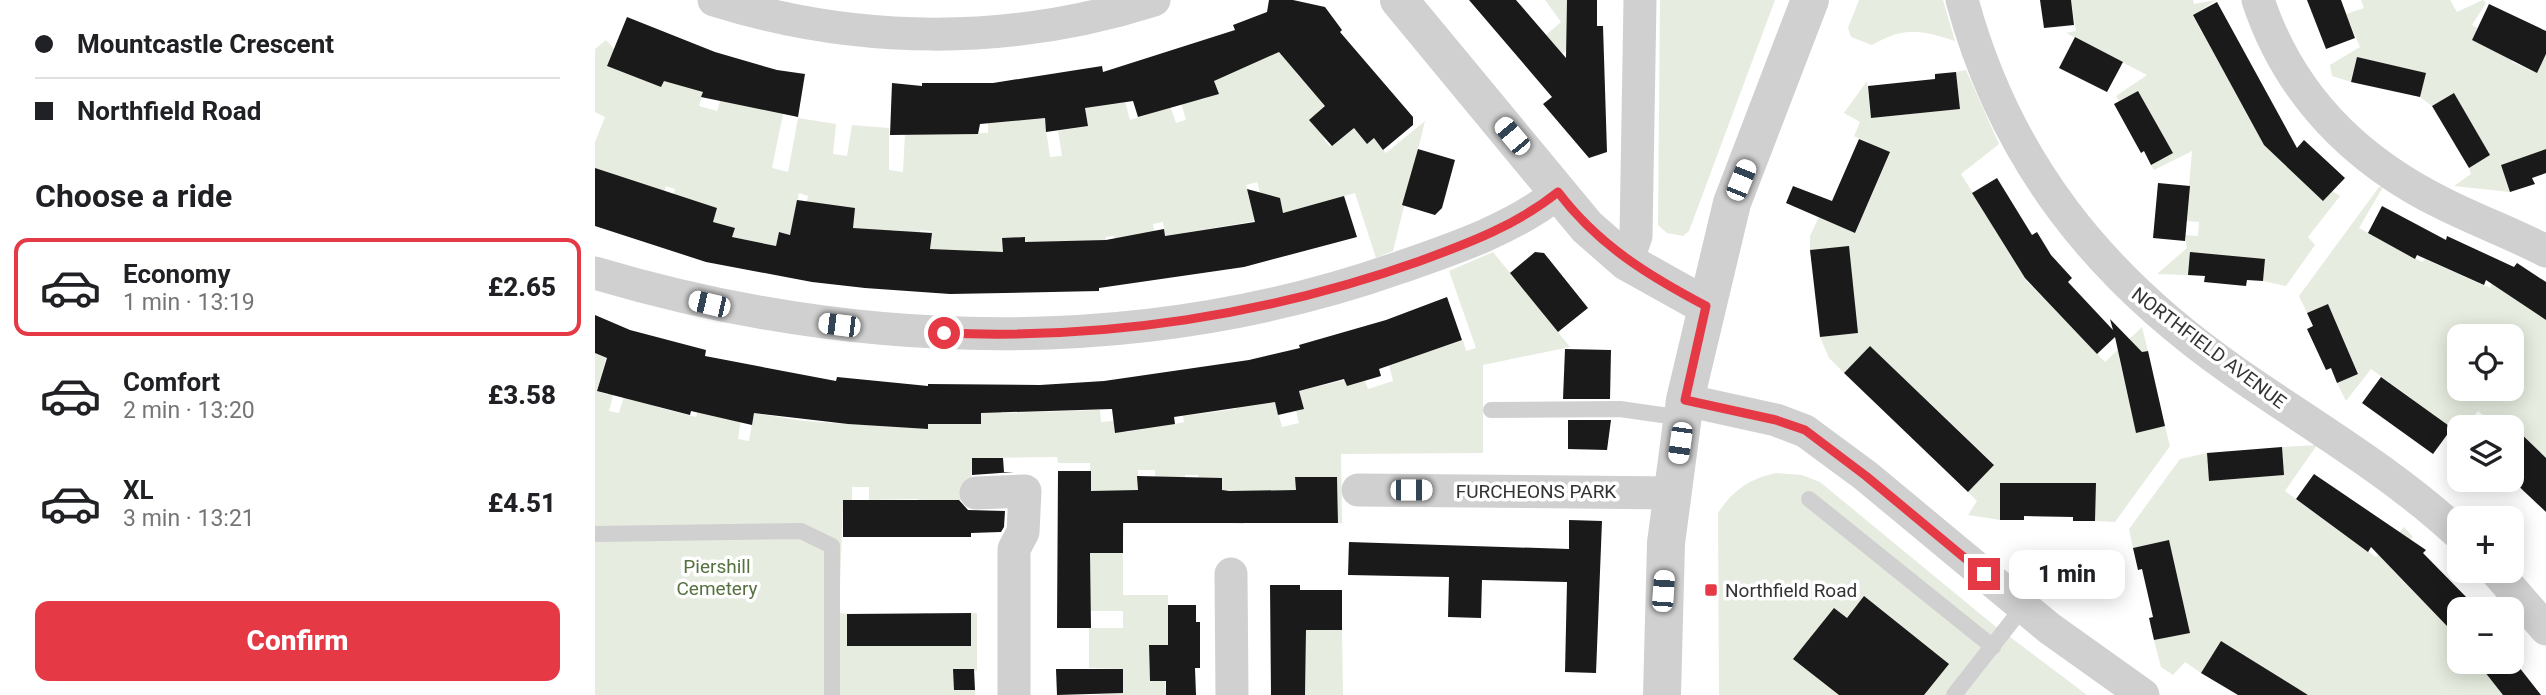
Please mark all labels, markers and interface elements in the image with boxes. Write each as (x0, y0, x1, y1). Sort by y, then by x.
text: Mountcastle Crescent (77, 29, 334, 59)
text: Northfield Road (77, 96, 261, 126)
car (1491, 113, 1534, 159)
car (1724, 157, 1759, 203)
text: Choose a ride (35, 177, 232, 215)
icon: car (39, 256, 102, 319)
text: Economy (123, 259, 230, 289)
text: £2.65 (488, 272, 556, 302)
street label: NORTHFIELD AVENUE (2127, 282, 2291, 414)
text: 1 min · 13:19 (123, 289, 255, 316)
car (687, 289, 732, 319)
car (817, 312, 862, 338)
route start (928, 317, 960, 349)
map controls (2447, 324, 2524, 674)
button: locate (2447, 324, 2524, 401)
icon: car (39, 364, 102, 427)
text: Comfort (123, 367, 220, 397)
text: £3.58 (488, 380, 556, 410)
text: 2 min · 13:20 (123, 397, 255, 424)
button: layers (2447, 415, 2524, 492)
car (1667, 421, 1694, 465)
icon: car (39, 472, 102, 535)
text: XL (123, 475, 154, 505)
car (1391, 480, 1433, 501)
street label: FURCHEONS PARK (1456, 480, 1616, 503)
text: £4.51 (488, 488, 556, 518)
text: 3 min · 13:21 (123, 505, 255, 532)
button: + (2447, 506, 2524, 583)
callout: 1 min (2009, 550, 2124, 598)
park label: Piershill Cemetery (676, 555, 758, 600)
route end (1968, 558, 2000, 590)
text: 1 min (2038, 561, 2096, 588)
car (1652, 569, 1675, 613)
place label: Northfield Road (1725, 579, 1857, 602)
marker: Northfield Road (1703, 582, 1719, 598)
button: − (2447, 597, 2524, 674)
button: Confirm (35, 601, 560, 681)

